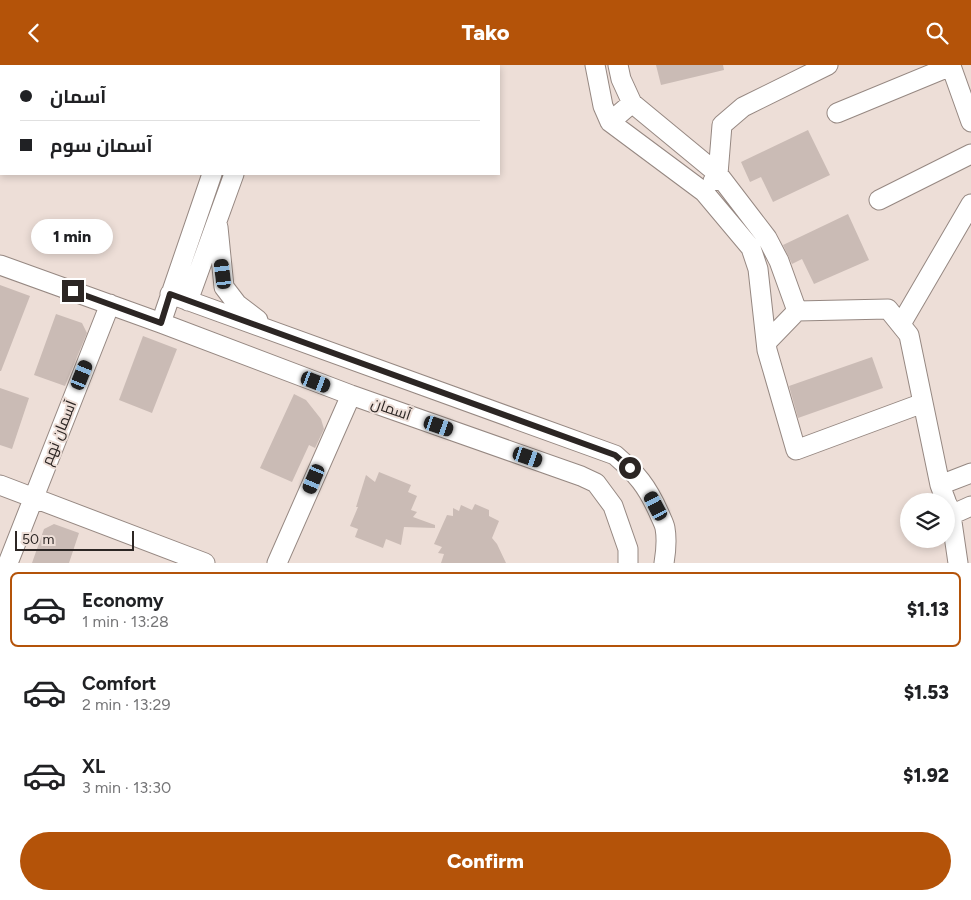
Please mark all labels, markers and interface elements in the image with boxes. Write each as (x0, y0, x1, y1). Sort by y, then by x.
icon: back (20, 19, 48, 47)
text: Tako (461, 19, 510, 46)
icon: search (923, 19, 951, 47)
text: آسمان (50, 85, 106, 108)
text: آسمان سوم (50, 134, 152, 157)
callout: 1 min (32, 219, 114, 253)
text: 1 min (53, 227, 91, 246)
car (213, 258, 232, 290)
route end (62, 280, 84, 302)
car (69, 358, 94, 392)
car (299, 370, 332, 394)
street label: آسمان (368, 394, 413, 425)
street label: آسمان نهم (38, 398, 81, 468)
car (422, 414, 455, 438)
car (511, 445, 544, 469)
route start (619, 457, 641, 479)
car (301, 462, 326, 496)
car (642, 489, 669, 523)
map controls (900, 493, 955, 548)
button: layers (900, 493, 955, 548)
scale bar (15, 527, 134, 551)
text: 50 m (22, 531, 54, 548)
icon: car (22, 587, 67, 632)
text: Economy (82, 589, 164, 612)
text: $1.13 (907, 598, 949, 621)
text: 1 min · 13:28 (82, 612, 169, 631)
icon: car (22, 670, 67, 715)
text: Comfort (82, 672, 157, 695)
text: $1.53 (904, 681, 949, 704)
text: 2 min · 13:29 (82, 695, 170, 714)
icon: car (22, 753, 67, 798)
text: XL (82, 755, 105, 778)
text: $1.92 (903, 764, 949, 787)
text: 3 min · 13:30 (82, 778, 171, 797)
button: Confirm (20, 832, 951, 890)

